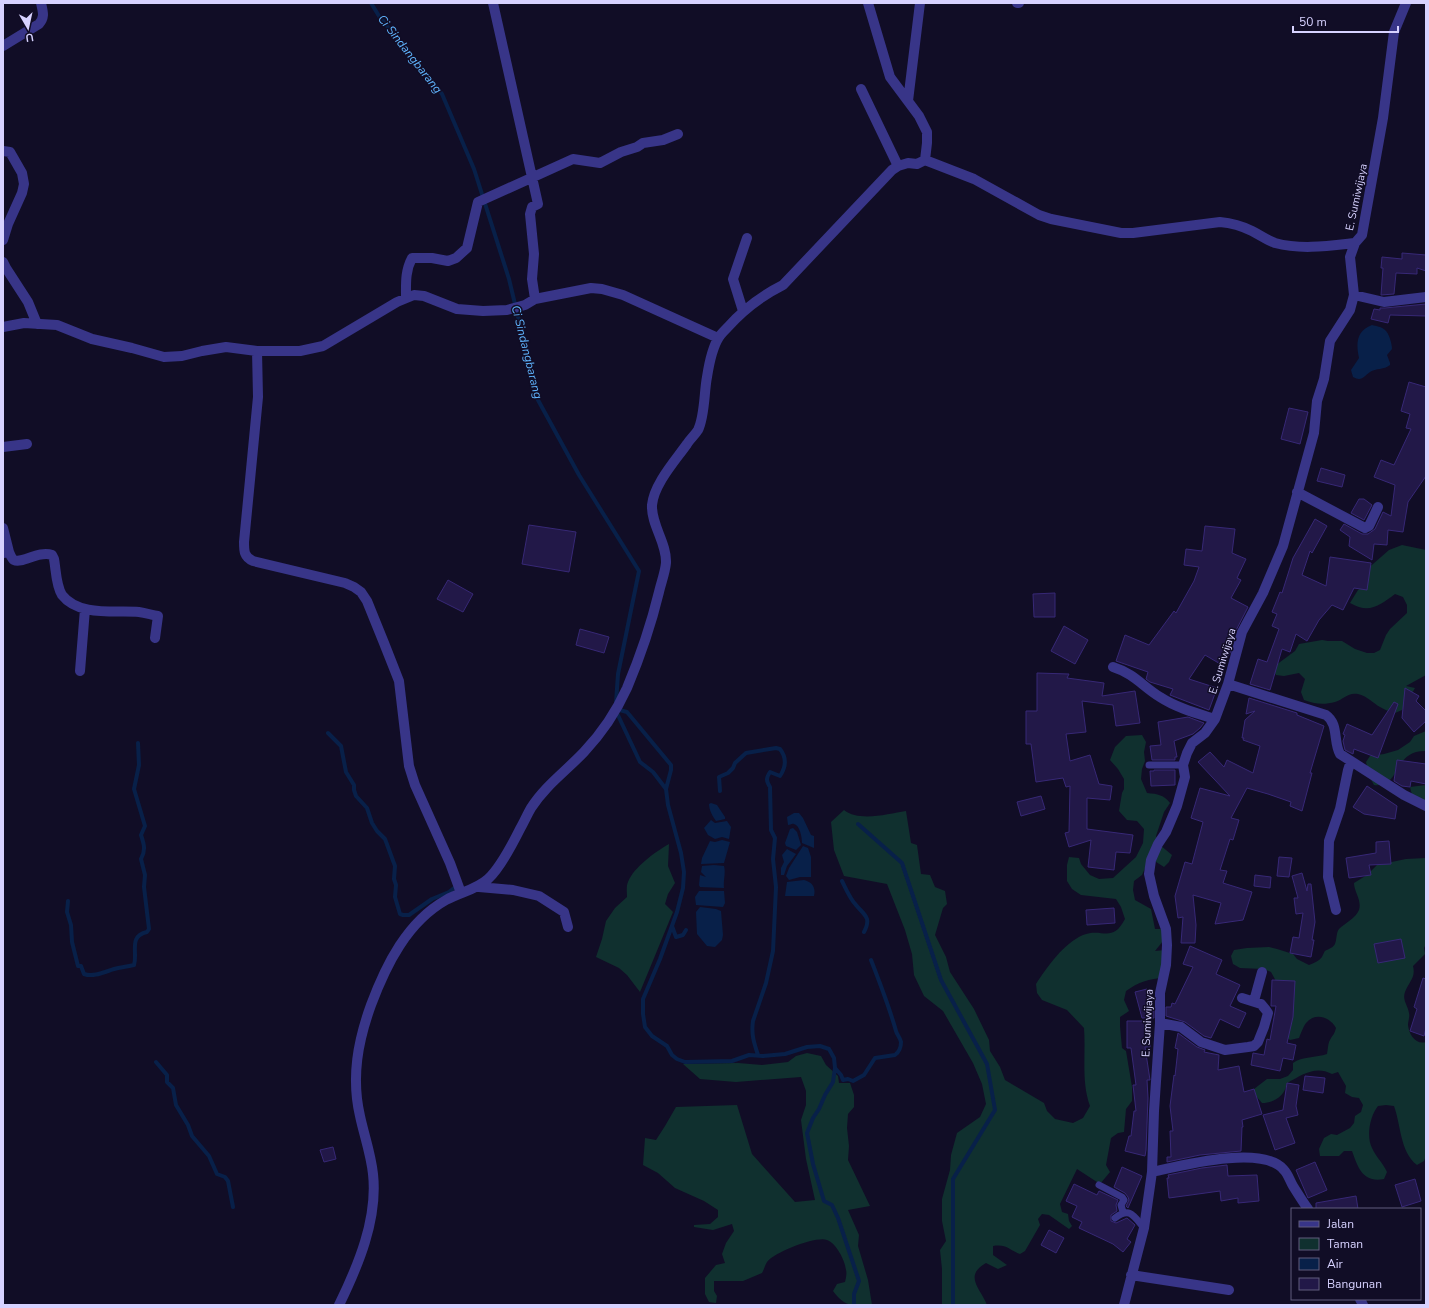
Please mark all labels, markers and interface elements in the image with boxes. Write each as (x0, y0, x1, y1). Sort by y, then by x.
north arrow (8, 8, 48, 48)
scale bar (1293, 8, 1398, 34)
water label: Ci Sindangbarang (374, 11, 446, 97)
text: 50 m (1299, 14, 1327, 30)
text: U (24, 29, 35, 45)
street label: E. Sumiwijaya (1342, 162, 1371, 232)
water label: Ci Sindangbarang (508, 304, 546, 400)
street label: E. Sumiwijaya (1205, 626, 1240, 696)
street label: E. Sumiwijaya (1138, 988, 1157, 1058)
legend (1291, 1208, 1421, 1300)
text: Jalan (1326, 1216, 1354, 1232)
text: Taman (1327, 1236, 1363, 1252)
text: Air (1327, 1256, 1344, 1272)
text: Bangunan (1327, 1276, 1382, 1292)

